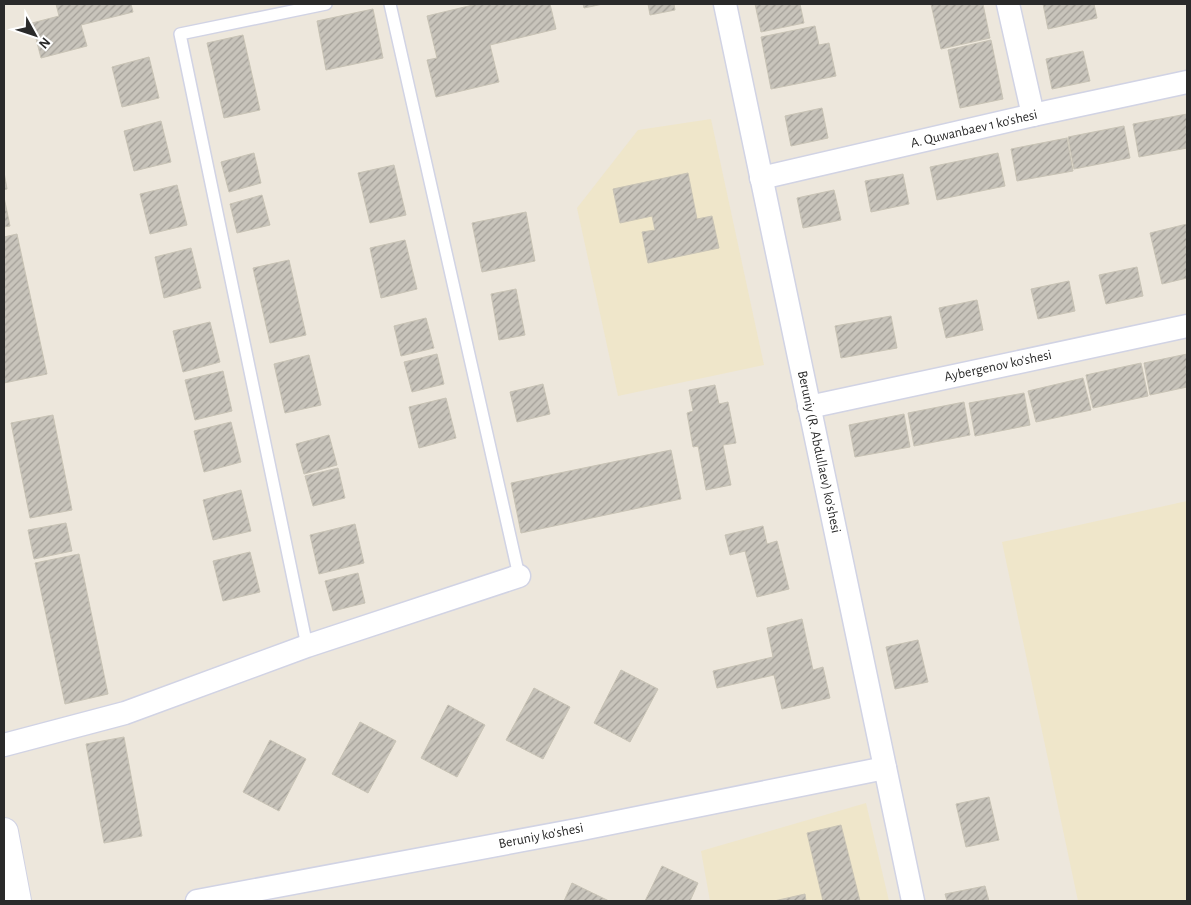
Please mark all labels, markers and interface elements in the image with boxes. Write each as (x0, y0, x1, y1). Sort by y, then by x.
north arrow (10, 10, 60, 60)
text: N (36, 34, 53, 51)
street label: A. Quwanbaev 1 ko'shesi (909, 108, 1039, 150)
street label: Aybergenov ko'shesi (943, 348, 1053, 384)
street label: Beruniy (R. Abdullaev) ko'shesi (795, 370, 843, 534)
street label: Beruniy ko'shesi (497, 821, 585, 851)

